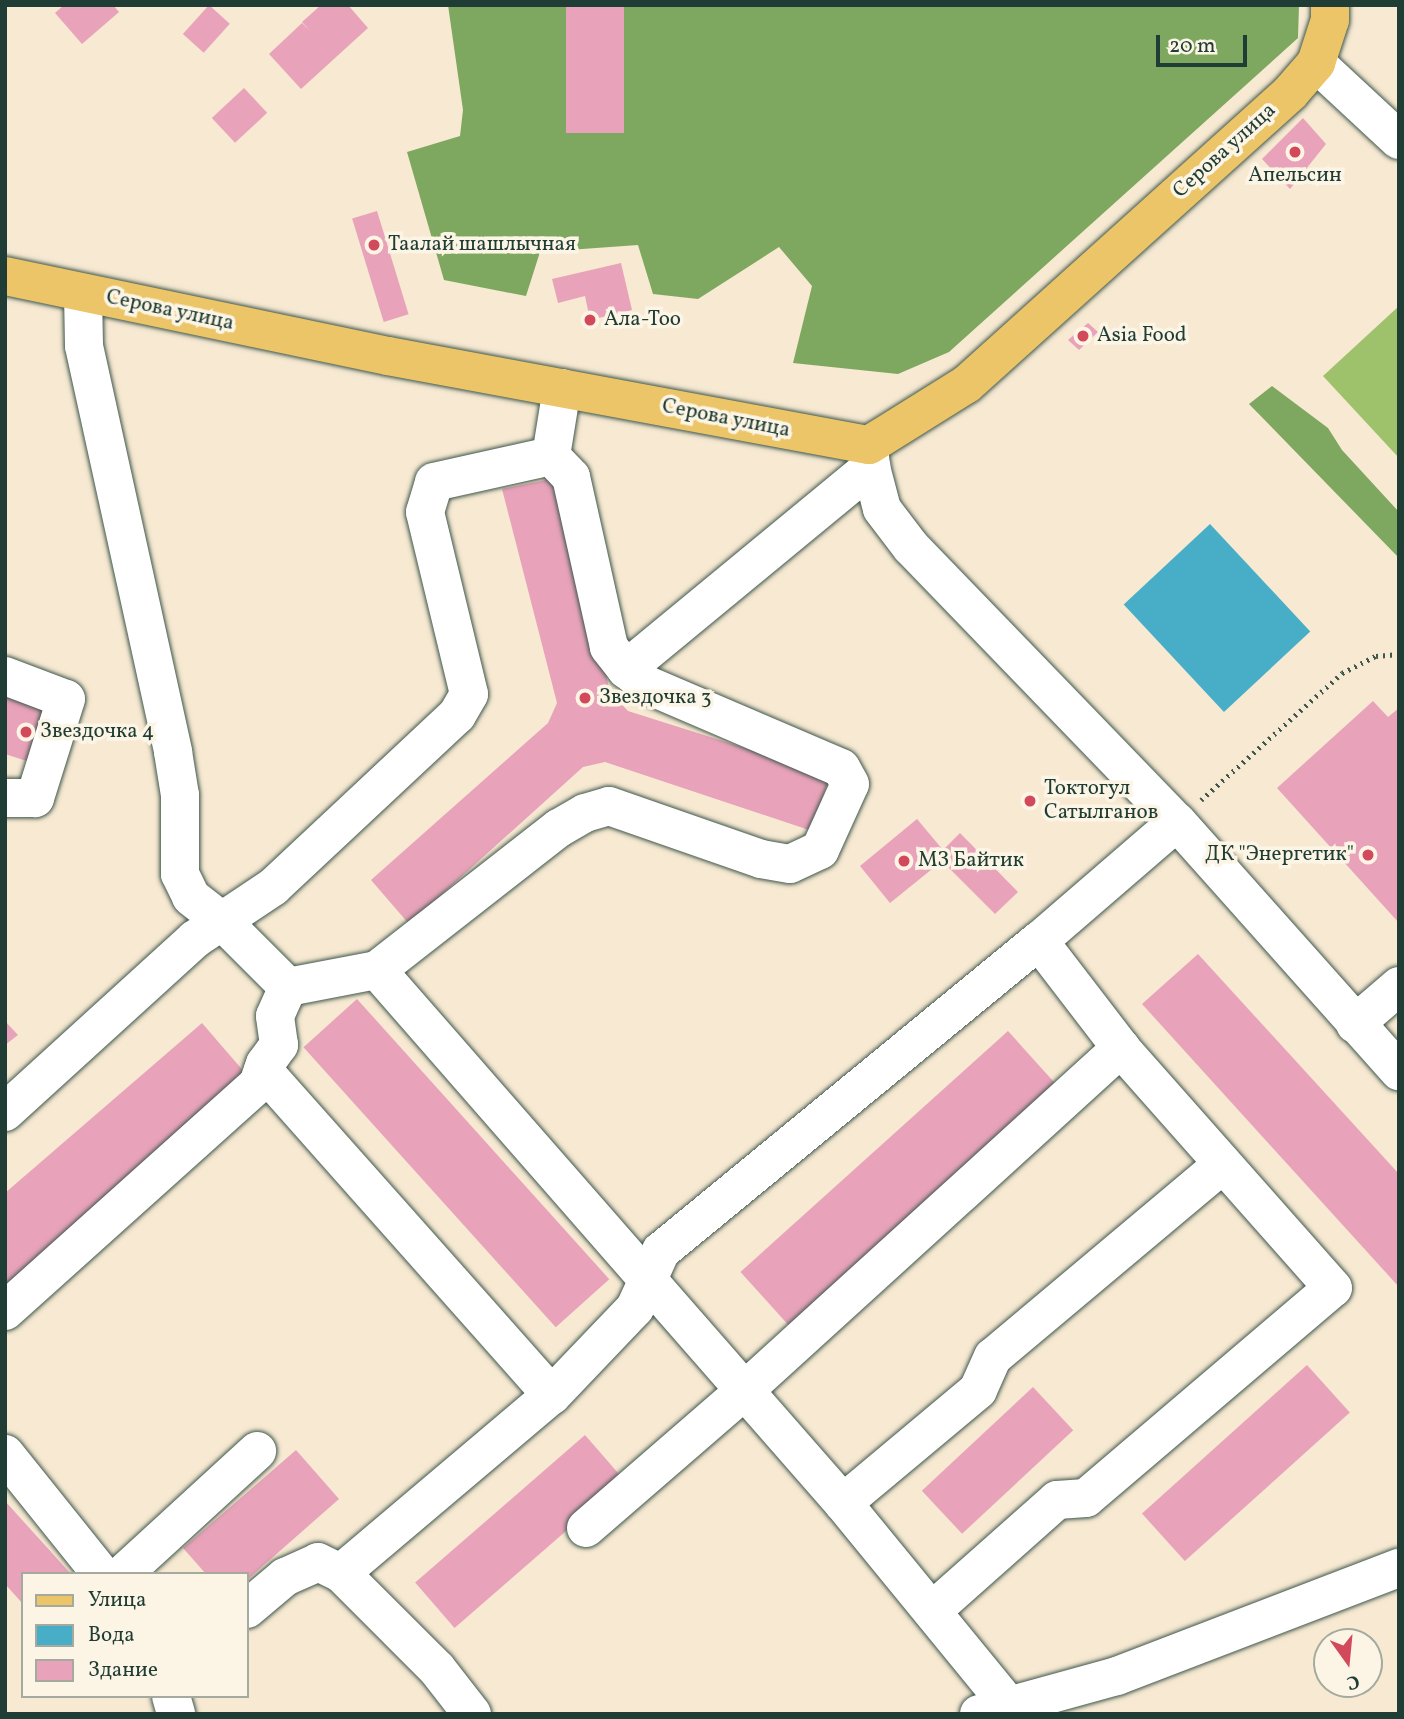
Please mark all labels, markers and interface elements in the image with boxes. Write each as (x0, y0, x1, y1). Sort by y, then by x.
scale bar (1159, 21, 1250, 65)
text: 20 m (1169, 32, 1215, 61)
street label: Серова улица (1168, 98, 1282, 204)
marker: Апельсин (1287, 144, 1303, 160)
place label: Апельсин (1248, 163, 1342, 189)
place label: Таалай шашлычная (388, 232, 576, 258)
marker: Таалай шашлычная (366, 237, 382, 253)
street label: Серова улица (103, 285, 237, 337)
place label: Ала-Тоо (604, 307, 681, 333)
marker: Ала-Тоо (582, 312, 598, 328)
place label: Asia Food (1097, 323, 1187, 349)
marker: Asia Food (1075, 328, 1091, 344)
street label: Серова улица (659, 394, 793, 444)
place label: Звездочка 3 (599, 685, 712, 711)
marker: Звездочка 3 (577, 690, 593, 706)
place label: Звездочка 4 (40, 719, 154, 745)
marker: Звездочка 4 (18, 724, 34, 740)
place label: Токтогул Сатылганов (1044, 776, 1158, 826)
marker: Токтогул Сатылганов (1022, 793, 1038, 809)
place label: ДК "Энергетик" (1205, 842, 1354, 868)
marker: ДК "Энергетик" (1360, 847, 1376, 863)
place label: МЗ Байтик (918, 848, 1024, 874)
marker: МЗ Байтик (896, 853, 912, 869)
legend (21, 1572, 248, 1698)
text: Улица (88, 1586, 146, 1615)
text: Вода (88, 1621, 135, 1650)
north arrow (1313, 1628, 1383, 1698)
text: Здание (88, 1656, 158, 1685)
text: С (1344, 1667, 1362, 1695)

